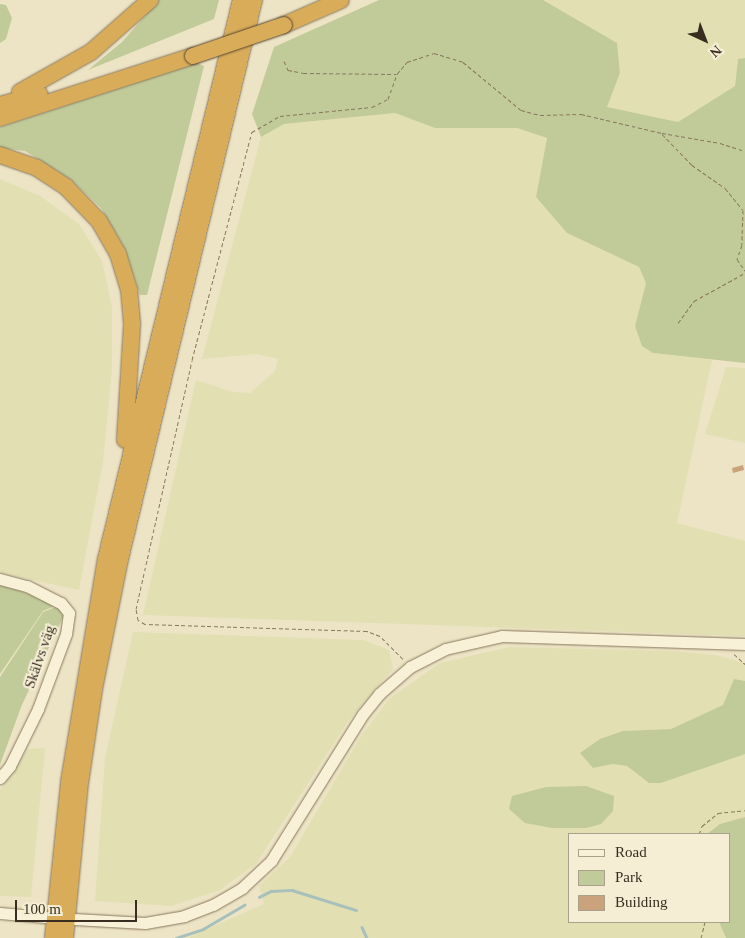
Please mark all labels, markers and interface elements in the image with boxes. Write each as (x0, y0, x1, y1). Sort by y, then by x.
north arrow (680, 15, 730, 65)
text: N (707, 42, 724, 60)
street label: Skälvs väg (21, 623, 59, 691)
legend (568, 833, 730, 923)
text: Road (615, 844, 647, 860)
text: Park (615, 869, 643, 885)
scale bar (18, 890, 140, 922)
text: Building (615, 894, 668, 910)
text: 100 m (23, 901, 61, 917)

